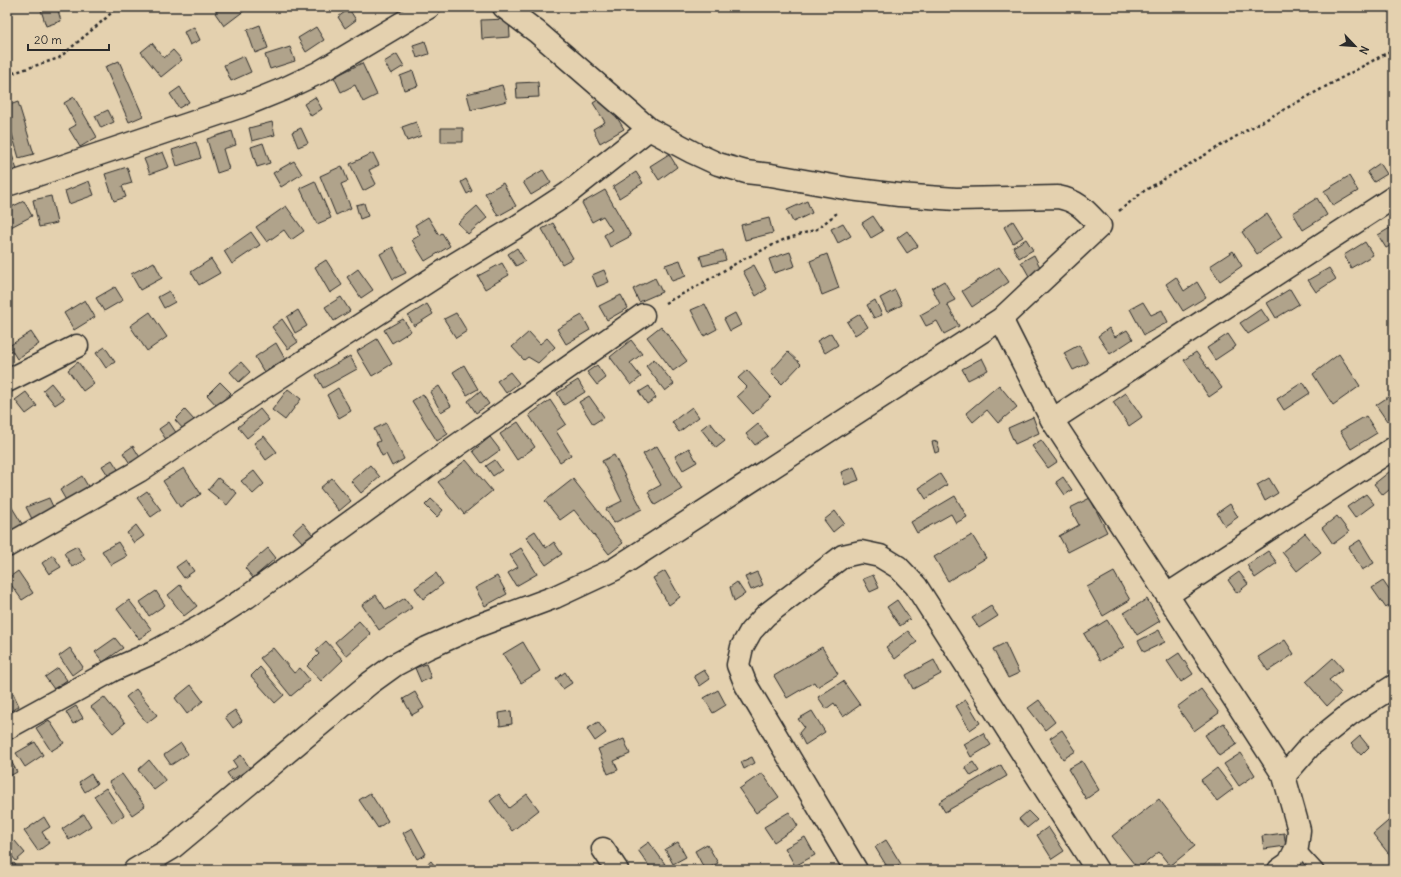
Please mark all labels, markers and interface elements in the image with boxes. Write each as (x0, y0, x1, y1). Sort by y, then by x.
scale bar (28, 26, 109, 52)
north arrow (1335, 26, 1375, 66)
text: 20 m (34, 32, 62, 47)
text: N (1356, 44, 1372, 57)

